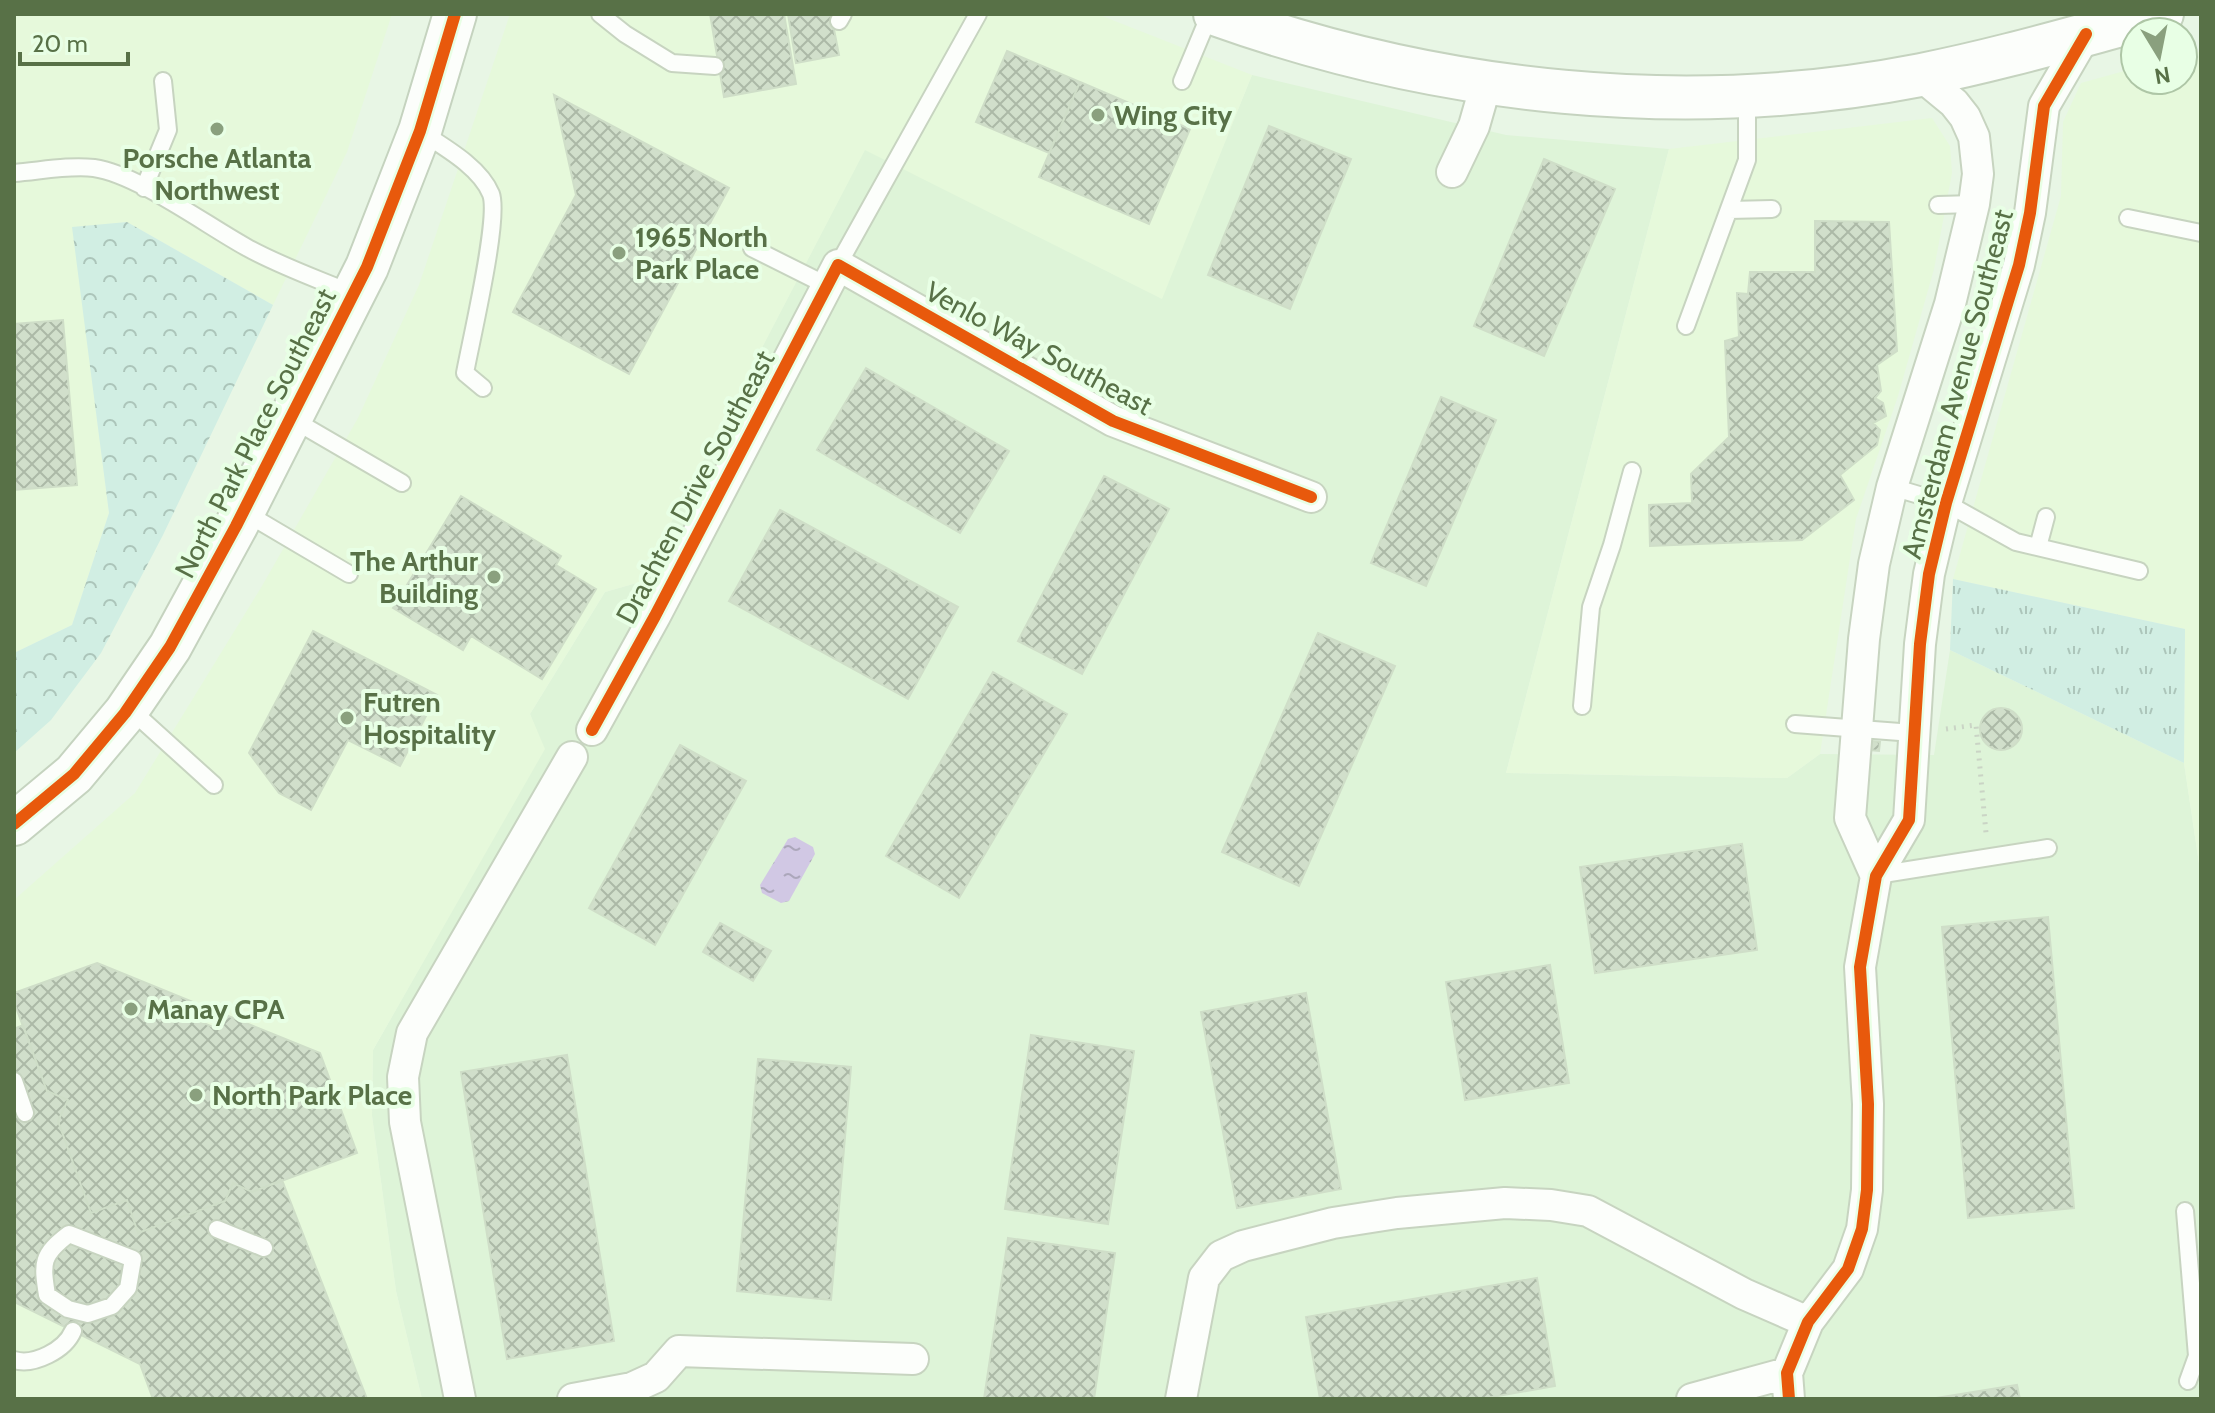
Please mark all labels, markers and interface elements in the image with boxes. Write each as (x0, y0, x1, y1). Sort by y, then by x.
scale bar (20, 16, 128, 66)
north arrow (2119, 16, 2199, 96)
text: 20 m (32, 29, 88, 58)
text: N (2152, 61, 2172, 90)
place label: Wing City (1114, 98, 1232, 132)
marker: Wing City (1089, 106, 1107, 124)
marker: Porsche Atlanta Northwest (208, 120, 226, 138)
place label: Porsche Atlanta Northwest (123, 141, 312, 207)
street label: Amsterdam Avenue Southeast (1894, 206, 2020, 562)
place label: 1965 North Park Place (635, 220, 768, 286)
marker: 1965 North Park Place (610, 244, 628, 262)
street label: Venlo Way Southeast (920, 274, 1158, 422)
street label: North Park Place Southeast (167, 283, 343, 583)
street label: Drachten Drive Southeast (609, 345, 781, 629)
place label: The Arthur Building (350, 544, 479, 610)
marker: The Arthur Building (485, 568, 503, 586)
place label: Futren Hospitality (363, 685, 496, 751)
marker: Futren Hospitality (338, 709, 356, 727)
place label: Manay CPA (147, 992, 285, 1026)
marker: Manay CPA (122, 1000, 140, 1018)
place label: North Park Place (212, 1078, 412, 1112)
marker: North Park Place (187, 1086, 205, 1104)

